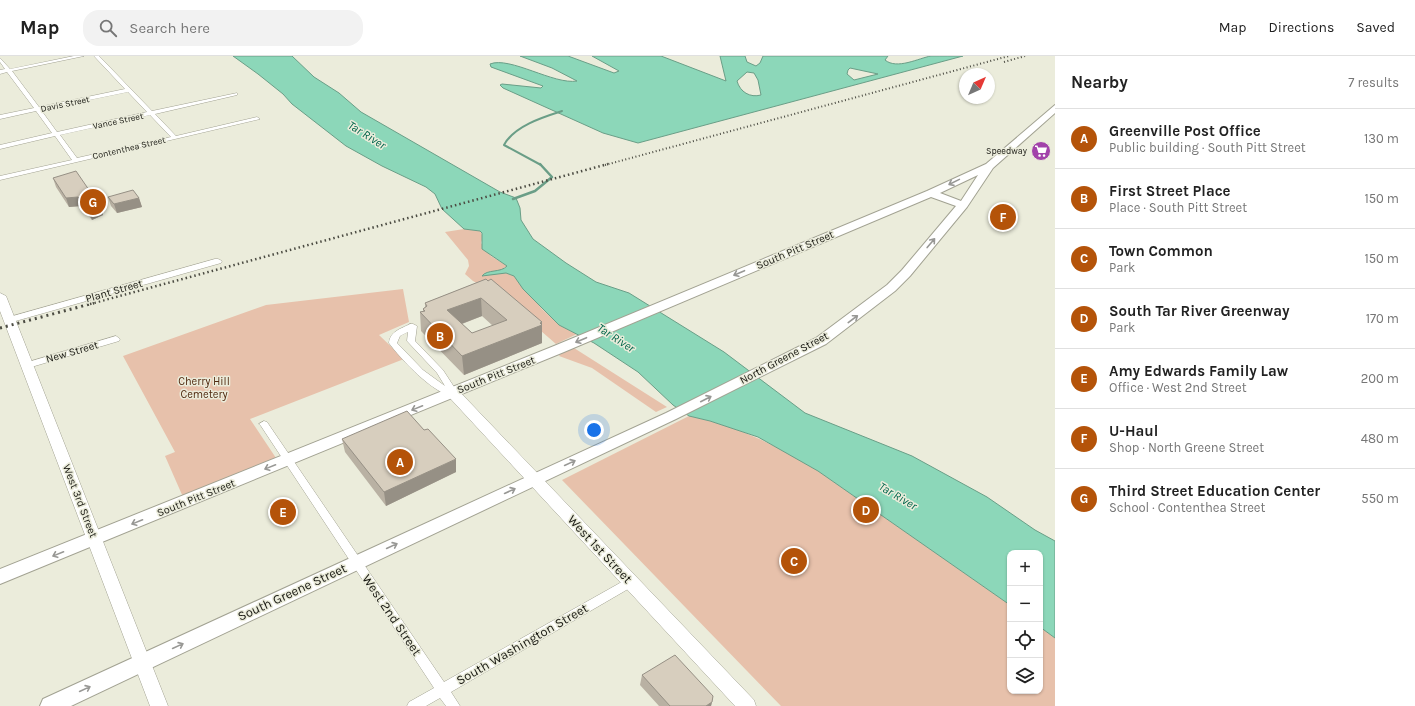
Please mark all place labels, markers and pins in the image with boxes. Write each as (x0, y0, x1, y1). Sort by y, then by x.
supermarket icon: Speedway (1030, 140, 1052, 162)
place label: Speedway (986, 146, 1028, 156)
pin: G (80, 187, 106, 217)
pin: F (990, 202, 1016, 232)
pin: B (427, 321, 453, 351)
pin: A (387, 447, 413, 477)
pin: D (853, 495, 879, 525)
pin: E (270, 497, 296, 527)
pin: C (781, 546, 807, 576)

